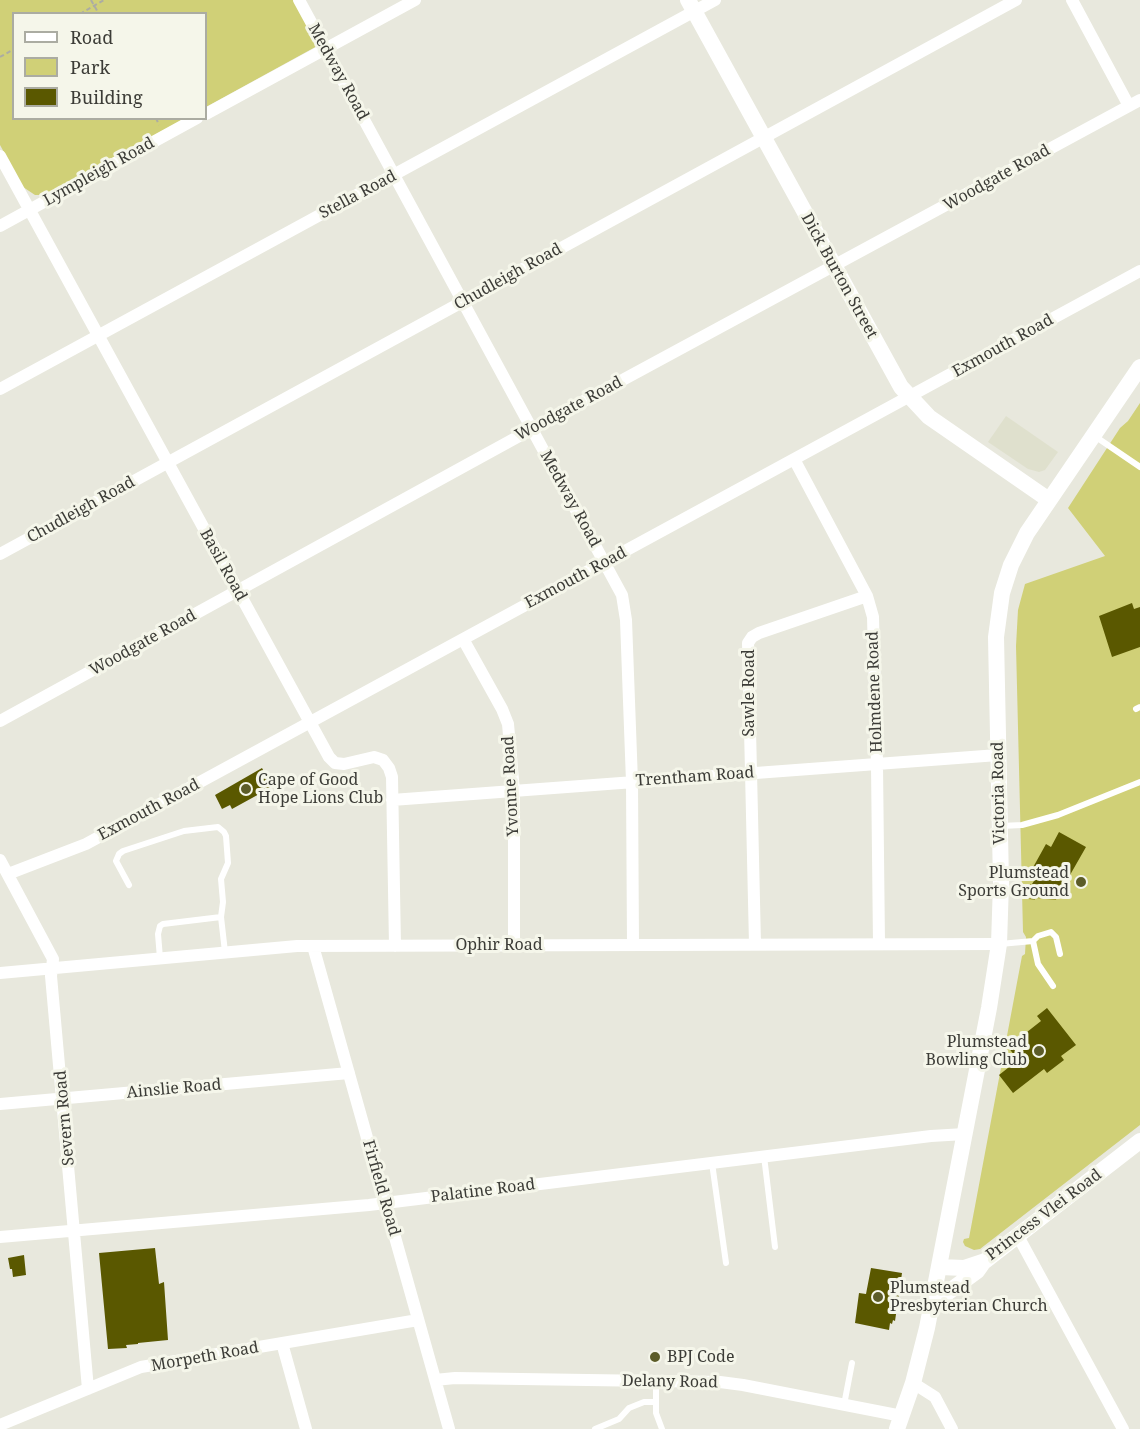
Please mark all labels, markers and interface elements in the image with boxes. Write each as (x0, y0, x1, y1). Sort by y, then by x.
legend (12, 12, 207, 120)
street label: Medway Road (304, 20, 372, 124)
text: Road (70, 25, 113, 49)
text: Park (70, 55, 110, 79)
text: Building (70, 85, 143, 109)
street label: Lympleigh Road (40, 134, 158, 210)
street label: Woodgate Road (940, 141, 1054, 215)
street label: Stella Road (316, 167, 400, 223)
street label: Dick Burton Street (797, 210, 881, 342)
street label: Chudleigh Road (451, 239, 565, 315)
street label: Exmouth Road (949, 310, 1057, 382)
street label: Woodgate Road (512, 373, 626, 445)
street label: Medway Road (536, 447, 604, 551)
street label: Chudleigh Road (24, 472, 138, 548)
street label: Basil Road (195, 526, 251, 604)
street label: Exmouth Road (522, 543, 630, 613)
street label: Woodgate Road (86, 606, 200, 680)
street label: Holmdene Road (863, 631, 887, 753)
street label: Sawle Road (739, 649, 759, 737)
street label: Yvonne Road (499, 735, 523, 837)
street label: Victoria Road (989, 741, 1009, 845)
street label: Trentham Road (635, 763, 755, 791)
place label: Cape of Good Hope Lions Club (258, 770, 383, 808)
street label: Exmouth Road (95, 775, 203, 845)
marker: Cape of Good Hope Lions Club (239, 782, 253, 796)
place label: Plumstead Sports Ground (958, 863, 1069, 901)
marker: Plumstead Sports Ground (1074, 875, 1088, 889)
street label: Ophir Road (455, 935, 543, 955)
place label: Plumstead Bowling Club (926, 1032, 1027, 1070)
marker: Plumstead Bowling Club (1032, 1044, 1046, 1058)
street label: Severn Road (51, 1070, 79, 1166)
street label: Ainslie Road (126, 1075, 222, 1103)
street label: Firfield Road (358, 1138, 404, 1238)
street label: Princess Vlei Road (982, 1165, 1106, 1265)
street label: Palatine Road (430, 1175, 536, 1207)
place label: Plumstead Presbyterian Church (890, 1278, 1048, 1316)
marker: Plumstead Presbyterian Church (871, 1290, 885, 1304)
street label: Morpeth Road (150, 1338, 260, 1376)
place label: BPJ Code (667, 1347, 734, 1367)
marker: BPJ Code (648, 1350, 662, 1364)
street label: Delany Road (622, 1372, 718, 1392)

